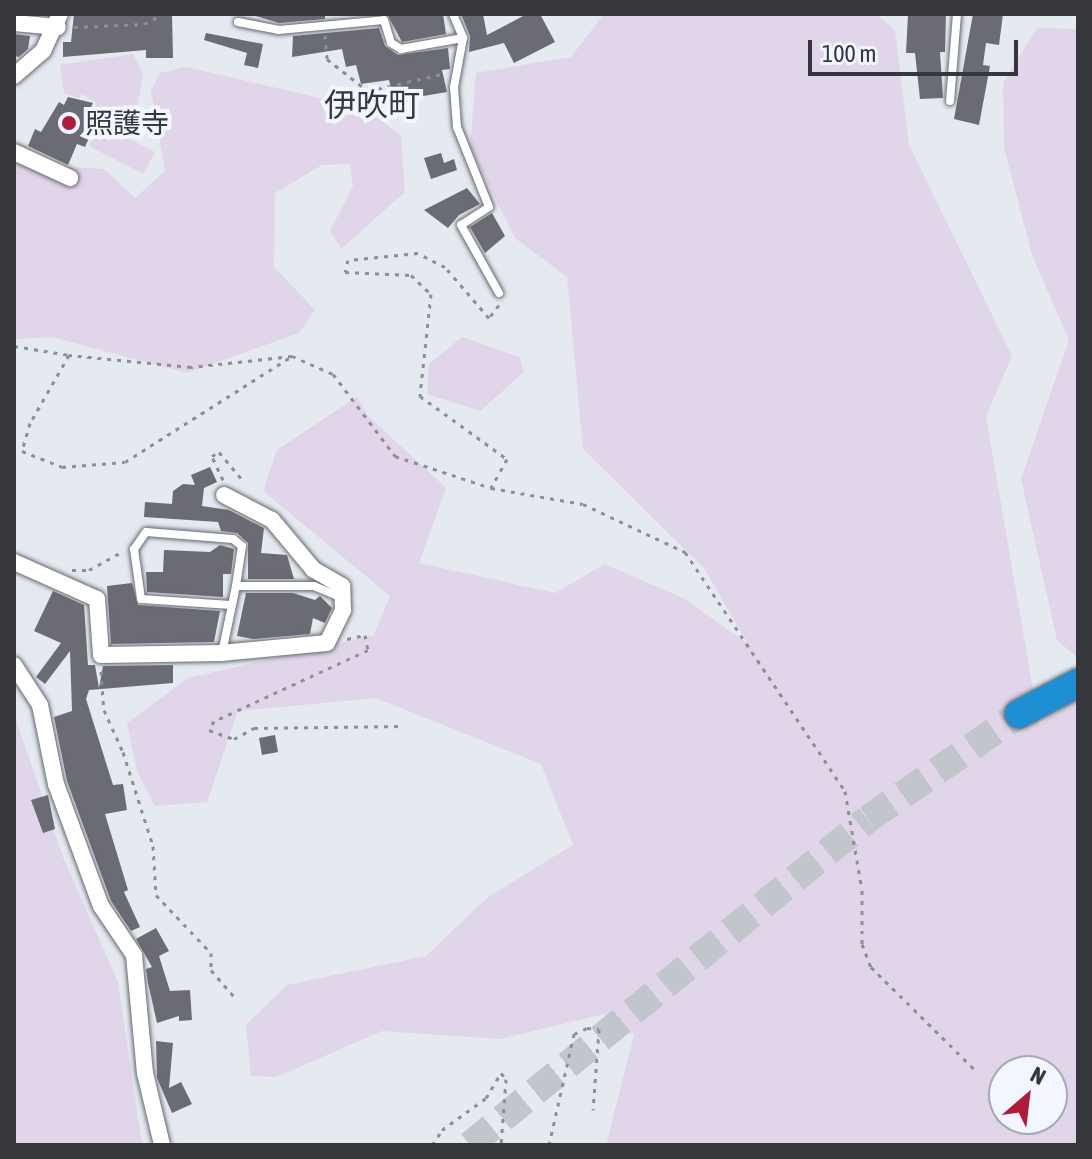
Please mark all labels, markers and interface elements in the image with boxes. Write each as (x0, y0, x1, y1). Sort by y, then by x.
scale bar (812, 24, 1022, 74)
text: 100 m (822, 40, 876, 67)
district label: 伊吹町 (324, 86, 420, 124)
place label: 照護寺 (85, 106, 169, 140)
marker: 照護寺 (60, 114, 78, 132)
north arrow (988, 1055, 1068, 1135)
text: N (1026, 1061, 1050, 1090)

